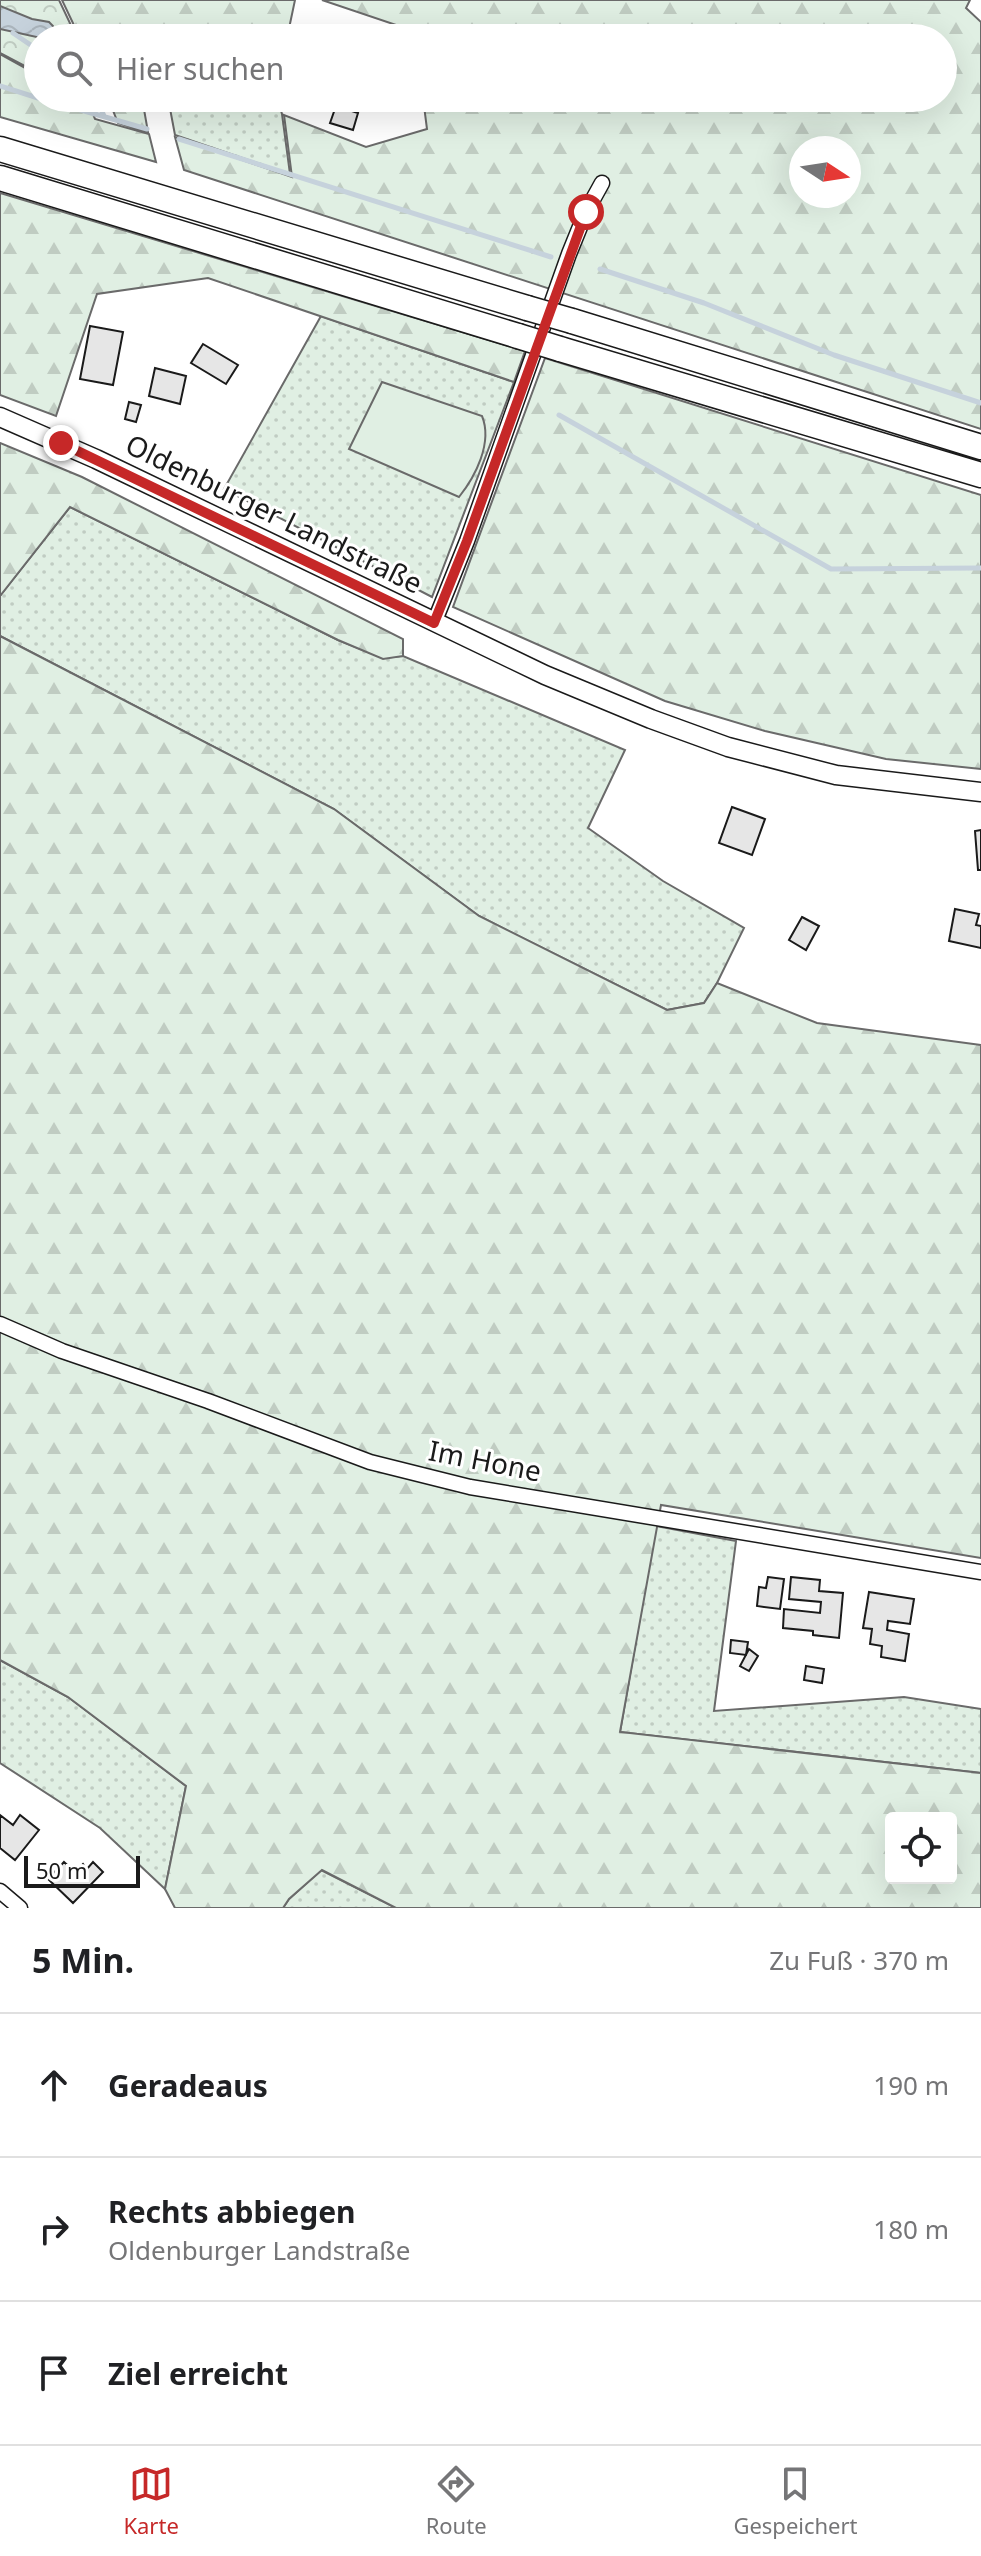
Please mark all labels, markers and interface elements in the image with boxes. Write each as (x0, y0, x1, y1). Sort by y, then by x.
search box (24, 24, 957, 112)
icon: search (52, 46, 96, 90)
text: Hier suchen (116, 48, 284, 89)
north arrow (789, 136, 861, 208)
route start (568, 194, 604, 230)
route end (43, 425, 79, 461)
street label: Oldenburger Landstraße (120, 425, 429, 602)
street label: Im Hone (426, 1431, 545, 1490)
map controls (885, 1812, 957, 1884)
button: locate (885, 1812, 957, 1884)
scale bar (24, 1852, 140, 1888)
text: 50 m (36, 1855, 87, 1885)
text: 5 Min. (32, 1937, 134, 1983)
text: Zu Fuß · 370 m (769, 1942, 949, 1978)
icon: ahead (32, 2063, 76, 2107)
text: Geradeaus (108, 2065, 268, 2106)
text: 190 m (873, 2067, 949, 2103)
text: Rechts abbiegen (108, 2191, 356, 2232)
icon: right (32, 2207, 76, 2251)
text: 180 m (873, 2211, 949, 2247)
text: Oldenburger Landstraße (108, 2232, 410, 2268)
icon: arrive (32, 2351, 76, 2395)
text: Ziel erreicht (108, 2353, 288, 2394)
tab: Karte (123, 2462, 179, 2540)
tab: Route (426, 2462, 487, 2540)
tab: Gespeichert (733, 2462, 858, 2540)

